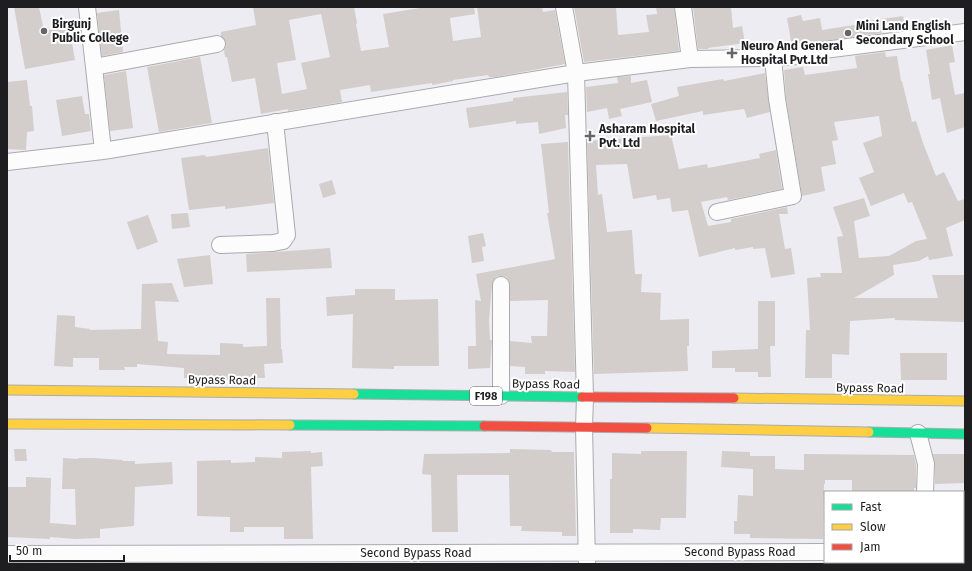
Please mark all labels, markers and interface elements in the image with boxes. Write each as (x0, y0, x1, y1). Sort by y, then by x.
place label: Birgunj Public College (52, 17, 129, 45)
place label: Mini Land English Secondary School (856, 19, 954, 47)
marker: Birgunj Public College (39, 26, 49, 36)
marker: Mini Land English Secondary School (843, 28, 853, 38)
place label: Neuro And General Hospital Pvt.Ltd (741, 39, 844, 67)
marker: Neuro And General Hospital Pvt.Ltd (726, 47, 738, 59)
place label: Asharam Hospital Pvt. Ltd (598, 122, 696, 150)
marker: Asharam Hospital Pvt. Ltd (584, 130, 596, 142)
street label: Bypass Road (188, 372, 256, 388)
street label: Bypass Road (512, 376, 580, 392)
street label: Bypass Road (836, 380, 904, 396)
road number: F198 (470, 387, 502, 405)
legend (824, 491, 964, 563)
text: Fast (860, 500, 882, 514)
text: Slow (860, 520, 886, 534)
scale bar (10, 537, 124, 563)
text: Jam (860, 540, 880, 554)
text: 50 m (16, 544, 42, 558)
street label: Second Bypass Road (684, 545, 796, 559)
street label: Second Bypass Road (360, 546, 472, 560)

